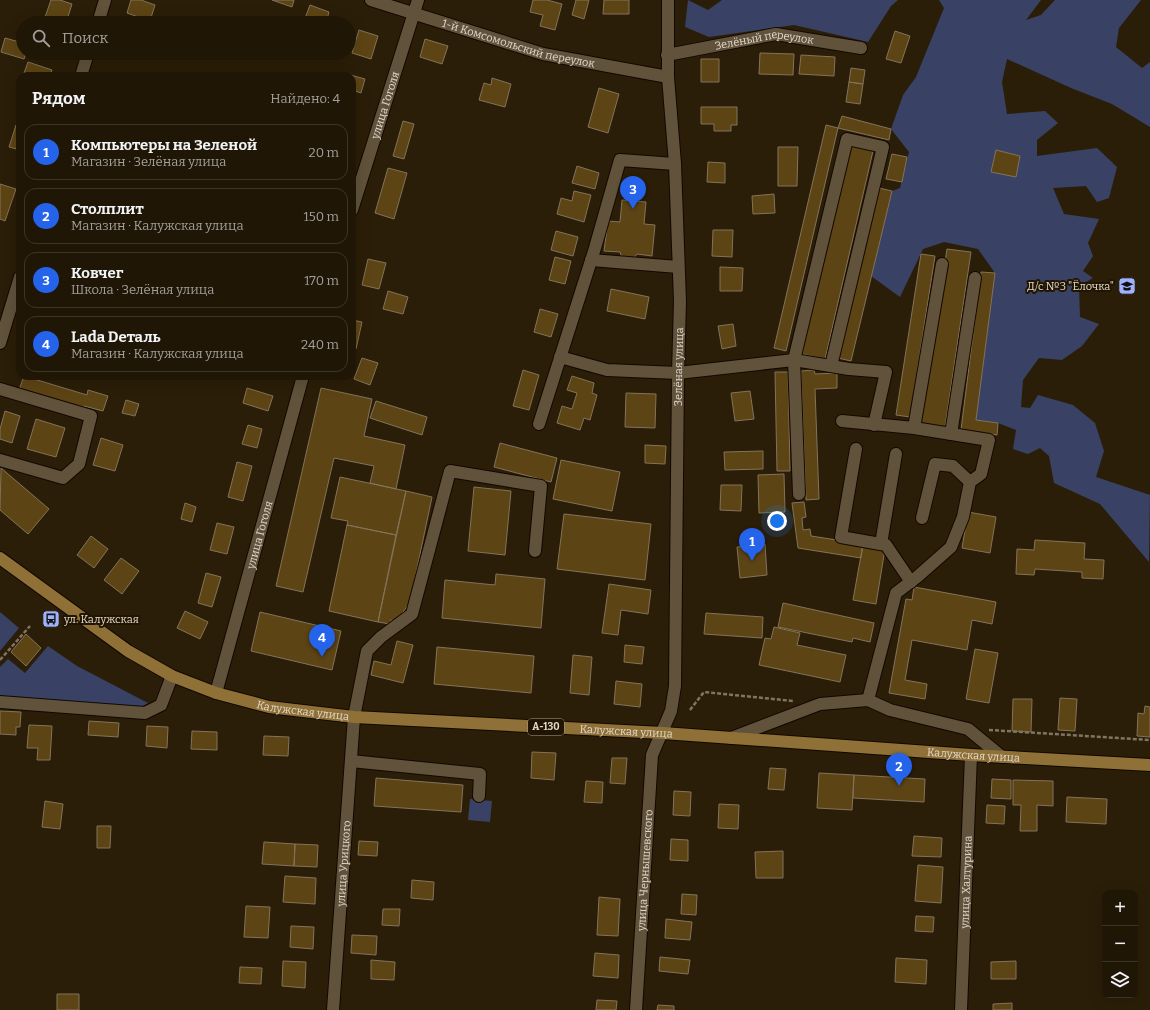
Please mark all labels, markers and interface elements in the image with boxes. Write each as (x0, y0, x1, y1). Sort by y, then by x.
search box (16, 16, 356, 60)
street label: 1-й Комсомольский переулок (441, 16, 597, 70)
icon: search (30, 27, 52, 49)
street label: Зелёный переулок (714, 27, 815, 52)
text: Поиск (62, 29, 108, 47)
street label: улица Гоголя (368, 70, 402, 141)
text: Рядом (32, 88, 85, 109)
text: Найдено: 4 (270, 91, 340, 106)
text: Компьютеры на Зеленой (71, 136, 257, 154)
text: 1 (43, 145, 49, 160)
text: 20 m (309, 145, 339, 160)
text: Магазин · Зелёная улица (71, 154, 227, 169)
pin: 3 (620, 176, 646, 209)
text: Столплит (71, 200, 144, 218)
text: 2 (42, 209, 50, 224)
text: 150 m (303, 209, 339, 224)
text: Магазин · Калужская улица (71, 218, 244, 233)
text: Ковчег (71, 264, 123, 282)
text: 3 (42, 273, 50, 288)
text: 170 m (304, 273, 339, 288)
school or university icon: Д/с №3 "Ёлочка" (1117, 276, 1137, 296)
place label: Д/с №3 "Ёлочка" (1027, 280, 1114, 293)
text: Школа · Зелёная улица (71, 282, 214, 297)
street label: Зелёная улица (671, 327, 686, 406)
text: Lada Dеталь (71, 328, 161, 346)
text: 4 (42, 337, 50, 352)
text: 240 m (301, 337, 339, 352)
text: Магазин · Калужская улица (71, 346, 244, 361)
street label: улица Гоголя (244, 499, 275, 571)
your location (767, 511, 787, 531)
pin: 1 (739, 528, 765, 561)
bus stop icon: ул. Калужская (41, 609, 61, 629)
place label: ул. Калужская (63, 613, 139, 626)
pin: 4 (309, 624, 335, 657)
street label: Калужская улица (255, 698, 350, 723)
road number: А-130 (528, 719, 564, 735)
street label: Калужская улица (579, 722, 673, 740)
street label: Калужская улица (926, 745, 1020, 764)
pin: 2 (886, 753, 912, 786)
street label: улица Чернышевского (634, 809, 655, 933)
street label: улица Урицкого (334, 820, 353, 908)
street label: улица Халтурина (958, 835, 974, 930)
map controls (1102, 890, 1138, 998)
button: + (1102, 890, 1138, 926)
button: − (1102, 926, 1138, 962)
button: layers (1102, 962, 1138, 998)

